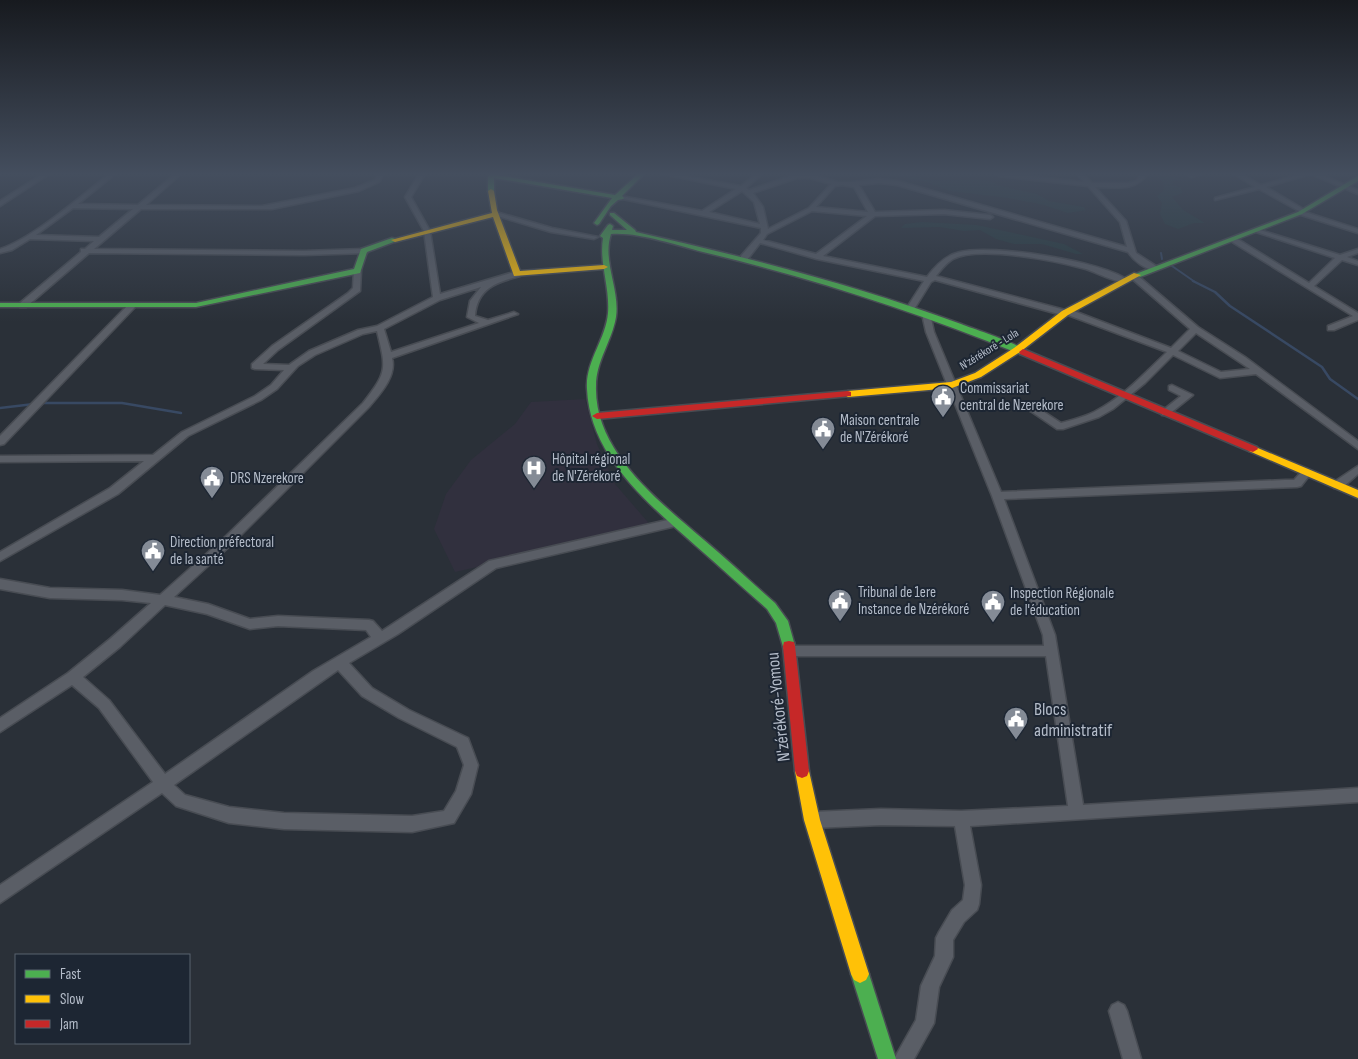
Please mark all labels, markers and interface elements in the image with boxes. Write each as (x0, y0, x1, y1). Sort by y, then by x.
street label: N'zérékoré - Lola (957, 325, 1022, 374)
place label: Commissariat central de Nzerekore (960, 379, 1064, 415)
public building icon: Commissariat central de Nzerekore (930, 384, 956, 418)
place label: Maison centrale de N'Zérékoré (840, 411, 920, 447)
public building icon: Maison centrale de N'Zérékoré (810, 416, 836, 450)
place label: Hôpital régional de N'Zérékoré (552, 450, 630, 486)
hospital icon: Hôpital régional de N'Zérékoré (521, 455, 547, 489)
public building icon: DRS Nzerekore (199, 465, 225, 499)
place label: DRS Nzerekore (230, 469, 304, 488)
place label: Direction préfectoral de la santé (170, 533, 274, 569)
public building icon: Direction préfectoral de la santé (140, 538, 166, 572)
place label: Tribunal de 1ere Instance de Nzérékoré (858, 583, 969, 619)
place label: Inspection Régionale de l'éducation (1010, 584, 1114, 620)
public building icon: Tribunal de 1ere Instance de Nzérékoré (827, 588, 853, 622)
public building icon: Inspection Régionale de l'éducation (980, 589, 1006, 623)
street label: N'zérékoré-Yomou (762, 651, 795, 763)
place label: Blocs administratif (1034, 699, 1113, 741)
public building icon: Blocs administratif (1003, 706, 1029, 740)
legend (15, 954, 190, 1044)
text: Fast (60, 965, 82, 984)
text: Slow (60, 990, 84, 1009)
text: Jam (59, 1015, 78, 1034)

